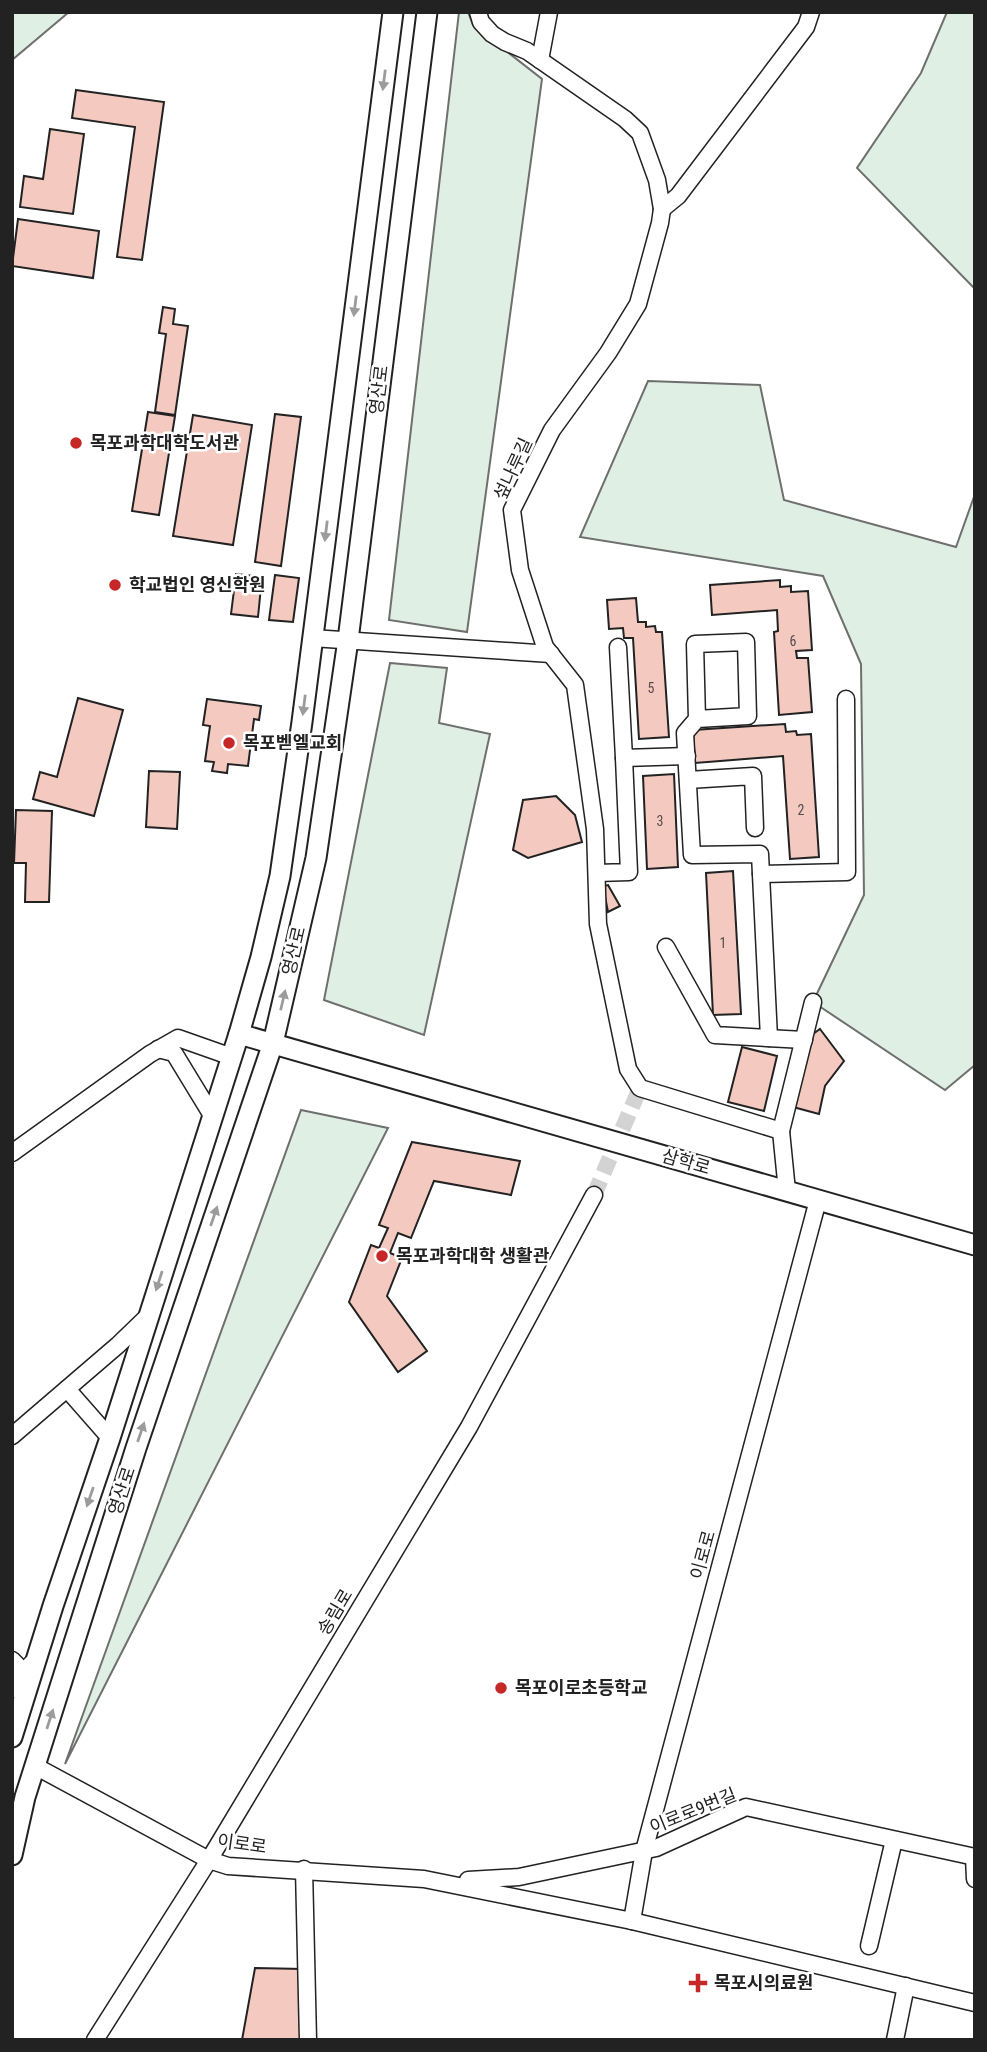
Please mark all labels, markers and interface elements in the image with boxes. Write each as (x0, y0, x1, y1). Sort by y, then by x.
one-way arrow (378, 69, 389, 91)
one-way arrow (349, 295, 360, 317)
street label: 영산로 (365, 364, 392, 416)
place label: 목포과학대학도서관 (90, 432, 239, 453)
street label: 섶나루길 (489, 434, 536, 503)
marker: 목포과학대학도서관 (68, 435, 84, 451)
one-way arrow (321, 520, 332, 542)
place label: 학교법인 영신학원 (129, 574, 266, 595)
marker: 학교법인 영신학원 (107, 577, 123, 593)
house number: 6 (790, 633, 797, 649)
house number: 5 (648, 680, 655, 696)
one-way arrow (299, 694, 310, 716)
place label: 목포벧엘교회 (243, 732, 342, 753)
marker: 목포벧엘교회 (221, 735, 237, 751)
house number: 2 (798, 802, 805, 818)
house number: 3 (657, 813, 663, 829)
street label: 영산로 (278, 924, 309, 977)
house number: 1 (720, 935, 726, 951)
one-way arrow (278, 989, 289, 1011)
street label: 삼학로 (659, 1145, 713, 1178)
one-way arrow (209, 1206, 220, 1227)
place label: 목포과학대학 생활관 (396, 1245, 550, 1266)
marker: 목포과학대학 생활관 (374, 1248, 390, 1264)
one-way arrow (154, 1270, 164, 1291)
one-way arrow (136, 1421, 147, 1442)
street label: 영산로 (104, 1464, 139, 1518)
one-way arrow (84, 1487, 95, 1508)
street label: 이로로 (686, 1528, 719, 1582)
street label: 송림로 (313, 1585, 356, 1638)
place label: 목포이로초등학교 (515, 1677, 647, 1698)
marker: 목포이로초등학교 (493, 1680, 509, 1696)
one-way arrow (45, 1708, 55, 1729)
street label: 이로로9번길 (646, 1784, 739, 1837)
street label: 이로로 (216, 1830, 268, 1857)
place label: 목포시의료원 (714, 1972, 813, 1993)
marker: 목포시의료원 (688, 1973, 708, 1993)

